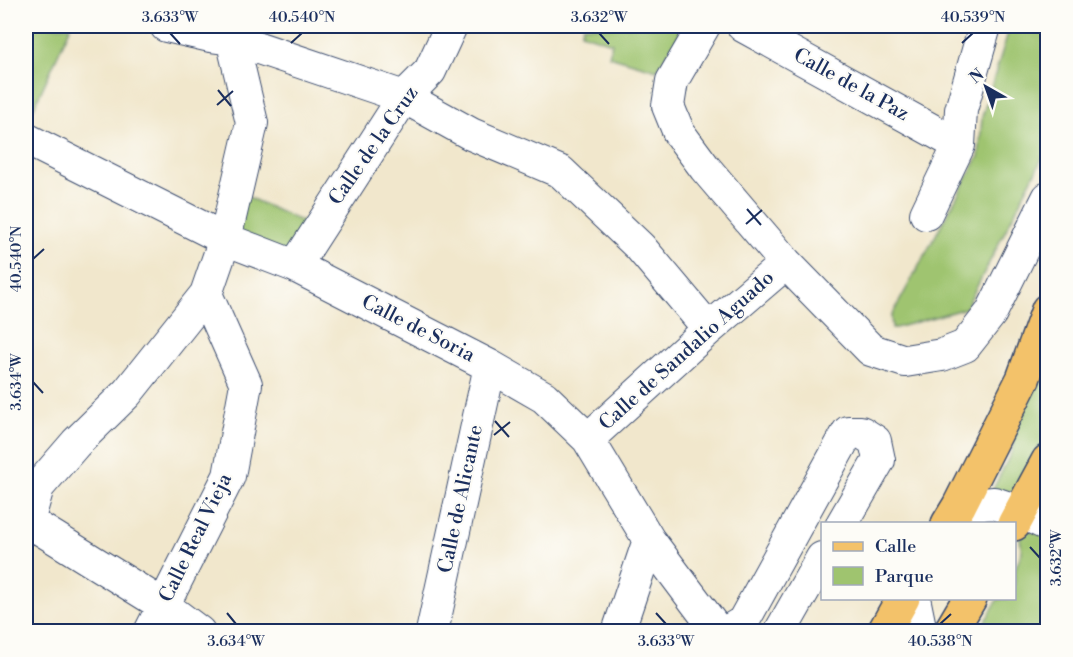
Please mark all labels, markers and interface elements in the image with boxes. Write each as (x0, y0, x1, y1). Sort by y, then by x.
text: 3.633°W (142, 8, 199, 27)
text: 40.540°N (269, 8, 335, 27)
text: 3.632°W (571, 8, 628, 27)
text: 40.539°N (941, 8, 1005, 27)
street label: Calle de la Paz (789, 43, 913, 127)
north arrow (956, 57, 1016, 117)
text: N (966, 64, 989, 88)
street label: Calle de la Cruz (324, 82, 424, 210)
text: 40.540°N (7, 226, 26, 292)
street label: Calle de Sandalio Aguado (594, 266, 780, 436)
street label: Calle de Soria (357, 290, 480, 369)
text: 3.634°W (7, 353, 26, 411)
street label: Calle de Alicante (433, 423, 489, 575)
street label: Calle Real Vieja (154, 469, 238, 607)
legend (821, 522, 1016, 600)
text: 3.632°W (1047, 529, 1066, 586)
text: Calle (875, 535, 916, 558)
text: Parque (875, 565, 934, 588)
text: 3.634°W (207, 632, 265, 651)
text: 3.633°W (638, 632, 695, 651)
text: 40.538°N (908, 632, 972, 651)

